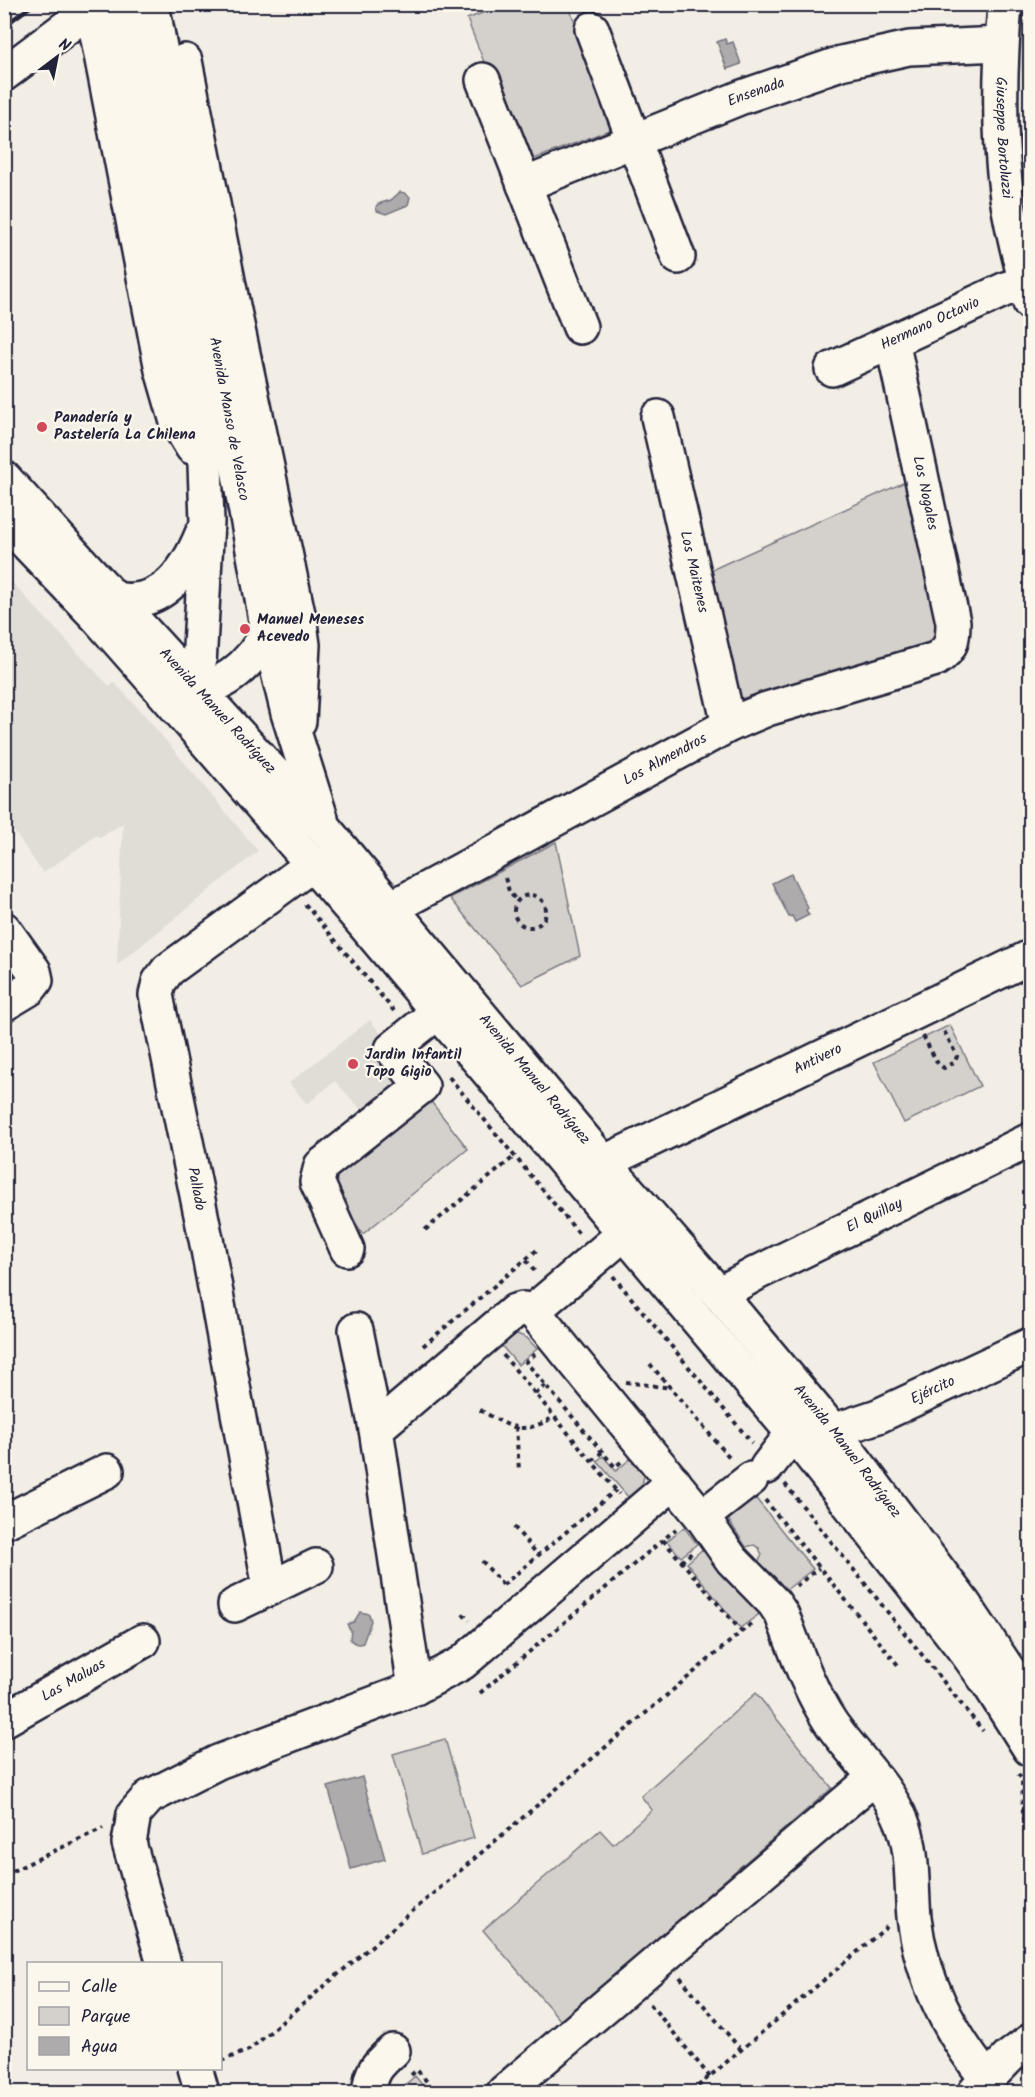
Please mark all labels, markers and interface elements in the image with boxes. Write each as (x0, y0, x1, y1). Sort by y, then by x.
north arrow (27, 27, 87, 87)
text: N (53, 32, 75, 59)
street label: Ensenada (724, 71, 788, 114)
street label: Giuseppe Bortoluzzi (988, 77, 1019, 202)
street label: Hermano Octavio (876, 290, 984, 357)
street label: Avenida Manso de Velasco (202, 335, 256, 503)
place label: Panadería y Pastelería La Chilena (54, 406, 196, 447)
marker: Panadería y Pastelería La Chilena (35, 420, 49, 434)
street label: Los Nogales (905, 454, 945, 533)
street label: Los Maitenes (673, 529, 715, 616)
place label: Manuel Meneses Acevedo (257, 608, 364, 649)
marker: Manuel Meneses Acevedo (238, 622, 252, 636)
street label: Avenida Manuel Rodríguez (153, 642, 282, 780)
street label: Los Almendros (619, 727, 712, 792)
street label: Avenida Manuel Rodríguez (472, 1009, 596, 1151)
street label: Antivero (790, 1037, 846, 1081)
place label: Jardin Infantil Topo Gigio (365, 1043, 462, 1084)
marker: Jardin Infantil Topo Gigio (346, 1057, 360, 1071)
street label: Pallado (180, 1165, 212, 1213)
street label: El Quillay (842, 1191, 908, 1240)
street label: Ejército (906, 1369, 959, 1411)
street label: Avenida Manuel Rodríguez (787, 1379, 907, 1524)
street label: Las Maluas (37, 1652, 111, 1708)
legend (27, 1962, 222, 2070)
text: Calle (81, 1973, 117, 2002)
text: Parque (81, 2003, 130, 2032)
text: Agua (81, 2033, 118, 2062)

